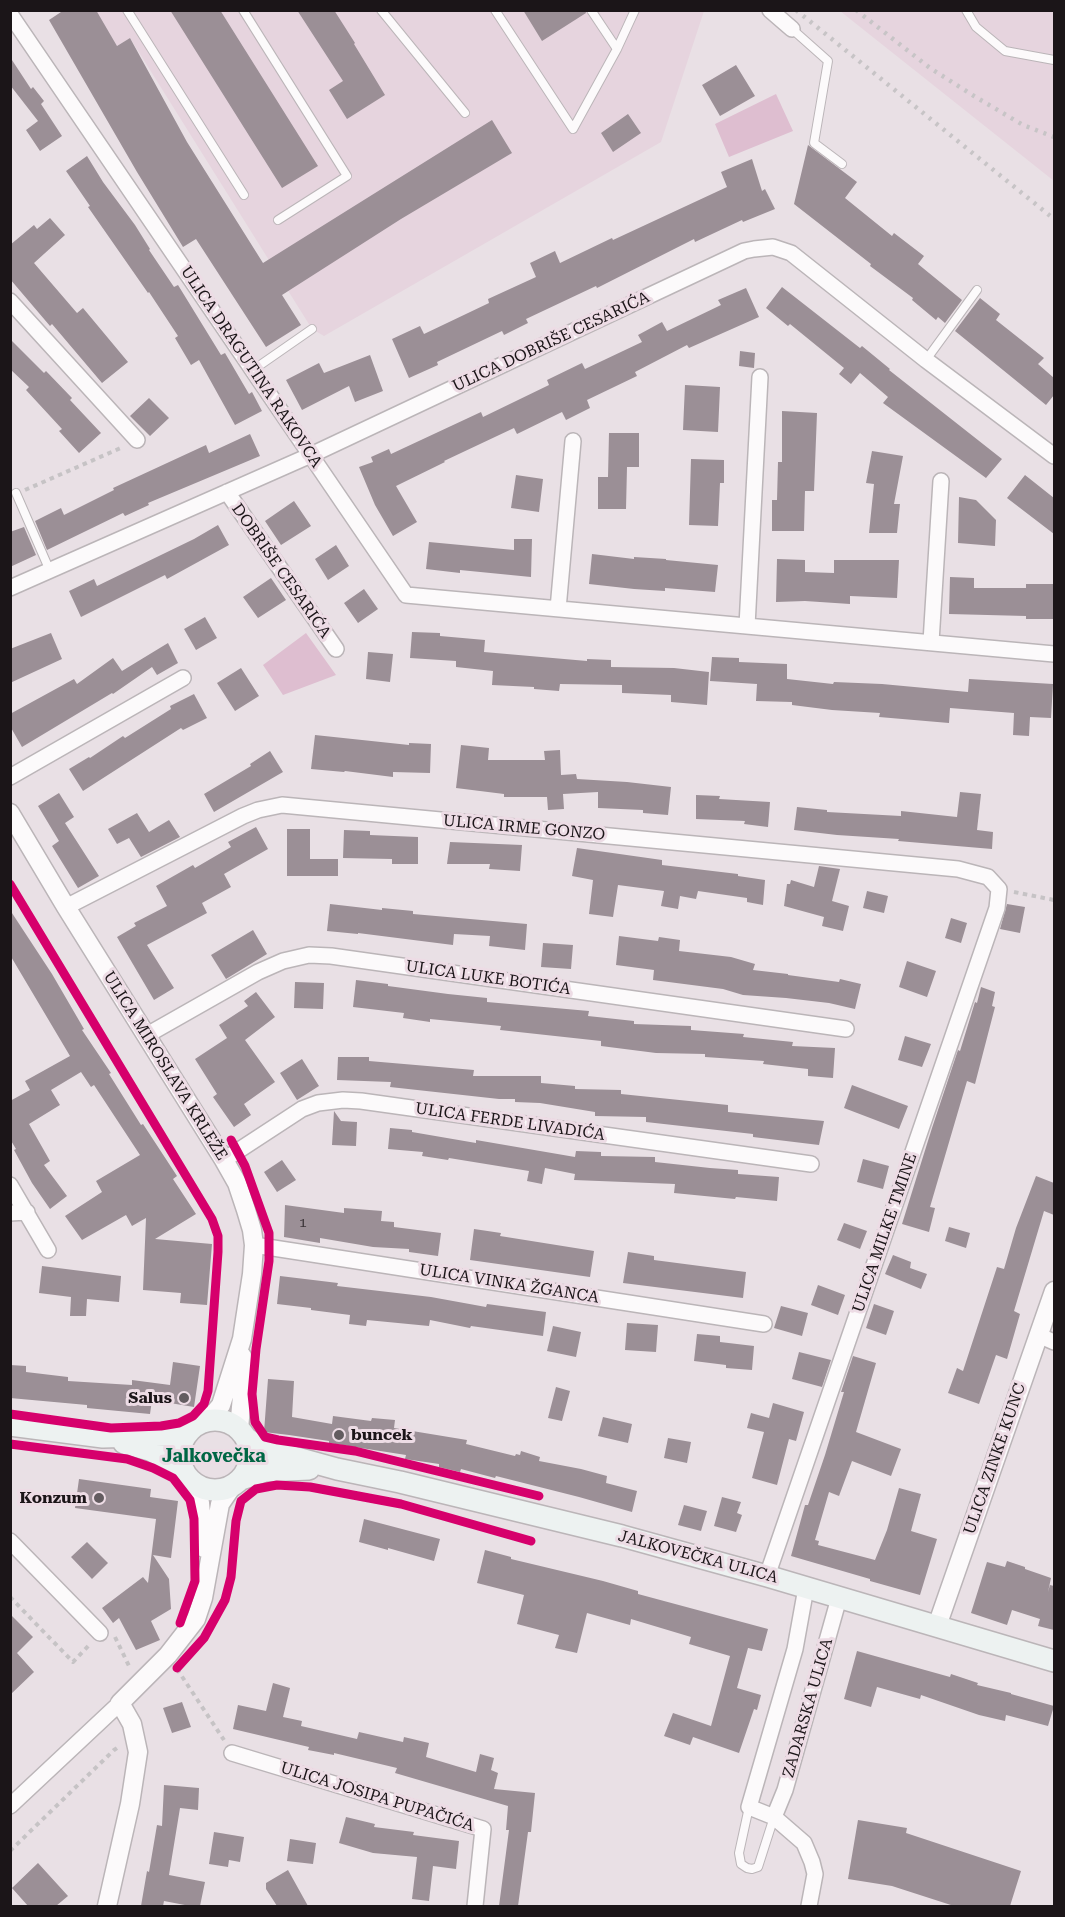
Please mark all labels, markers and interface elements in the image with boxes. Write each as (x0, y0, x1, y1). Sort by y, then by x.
street label: ULICA DRAGUTINA RAKOVCA (176, 262, 326, 472)
street label: ULICA DOBRIŠE CESARIĆA (449, 288, 653, 396)
street label: DOBRIŠE CESARIĆA (227, 500, 335, 642)
street label: ULICA IRME GONZO (442, 811, 606, 845)
street label: ULICA LUKE BOTIĆA (404, 957, 572, 999)
street label: ULICA MIROSLAVA KRLEŽE (99, 968, 231, 1164)
street label: ULICA FERDE LIVADIĆA (414, 1099, 606, 1145)
street label: ULICA MILKE TMINE (849, 1151, 921, 1315)
house number: 1 (299, 1215, 307, 1231)
street label: ULICA VINKA ŽGANCA (418, 1260, 600, 1308)
street label: ULICA ZINKE KUNC (960, 1381, 1030, 1537)
place label: Salus (128, 1388, 172, 1408)
marker: Salus (177, 1391, 191, 1405)
place label: buncek (351, 1425, 413, 1445)
marker: buncek (332, 1428, 346, 1442)
district label: Jalkovečka (162, 1446, 266, 1468)
place label: Konzum (20, 1488, 87, 1508)
marker: Konzum (92, 1491, 106, 1505)
street label: JALKOVEČKA ULICA (616, 1526, 780, 1588)
street label: ZADARSKA ULICA (779, 1636, 837, 1780)
street label: ULICA JOSIPA PUPAČIĆA (278, 1758, 476, 1836)

